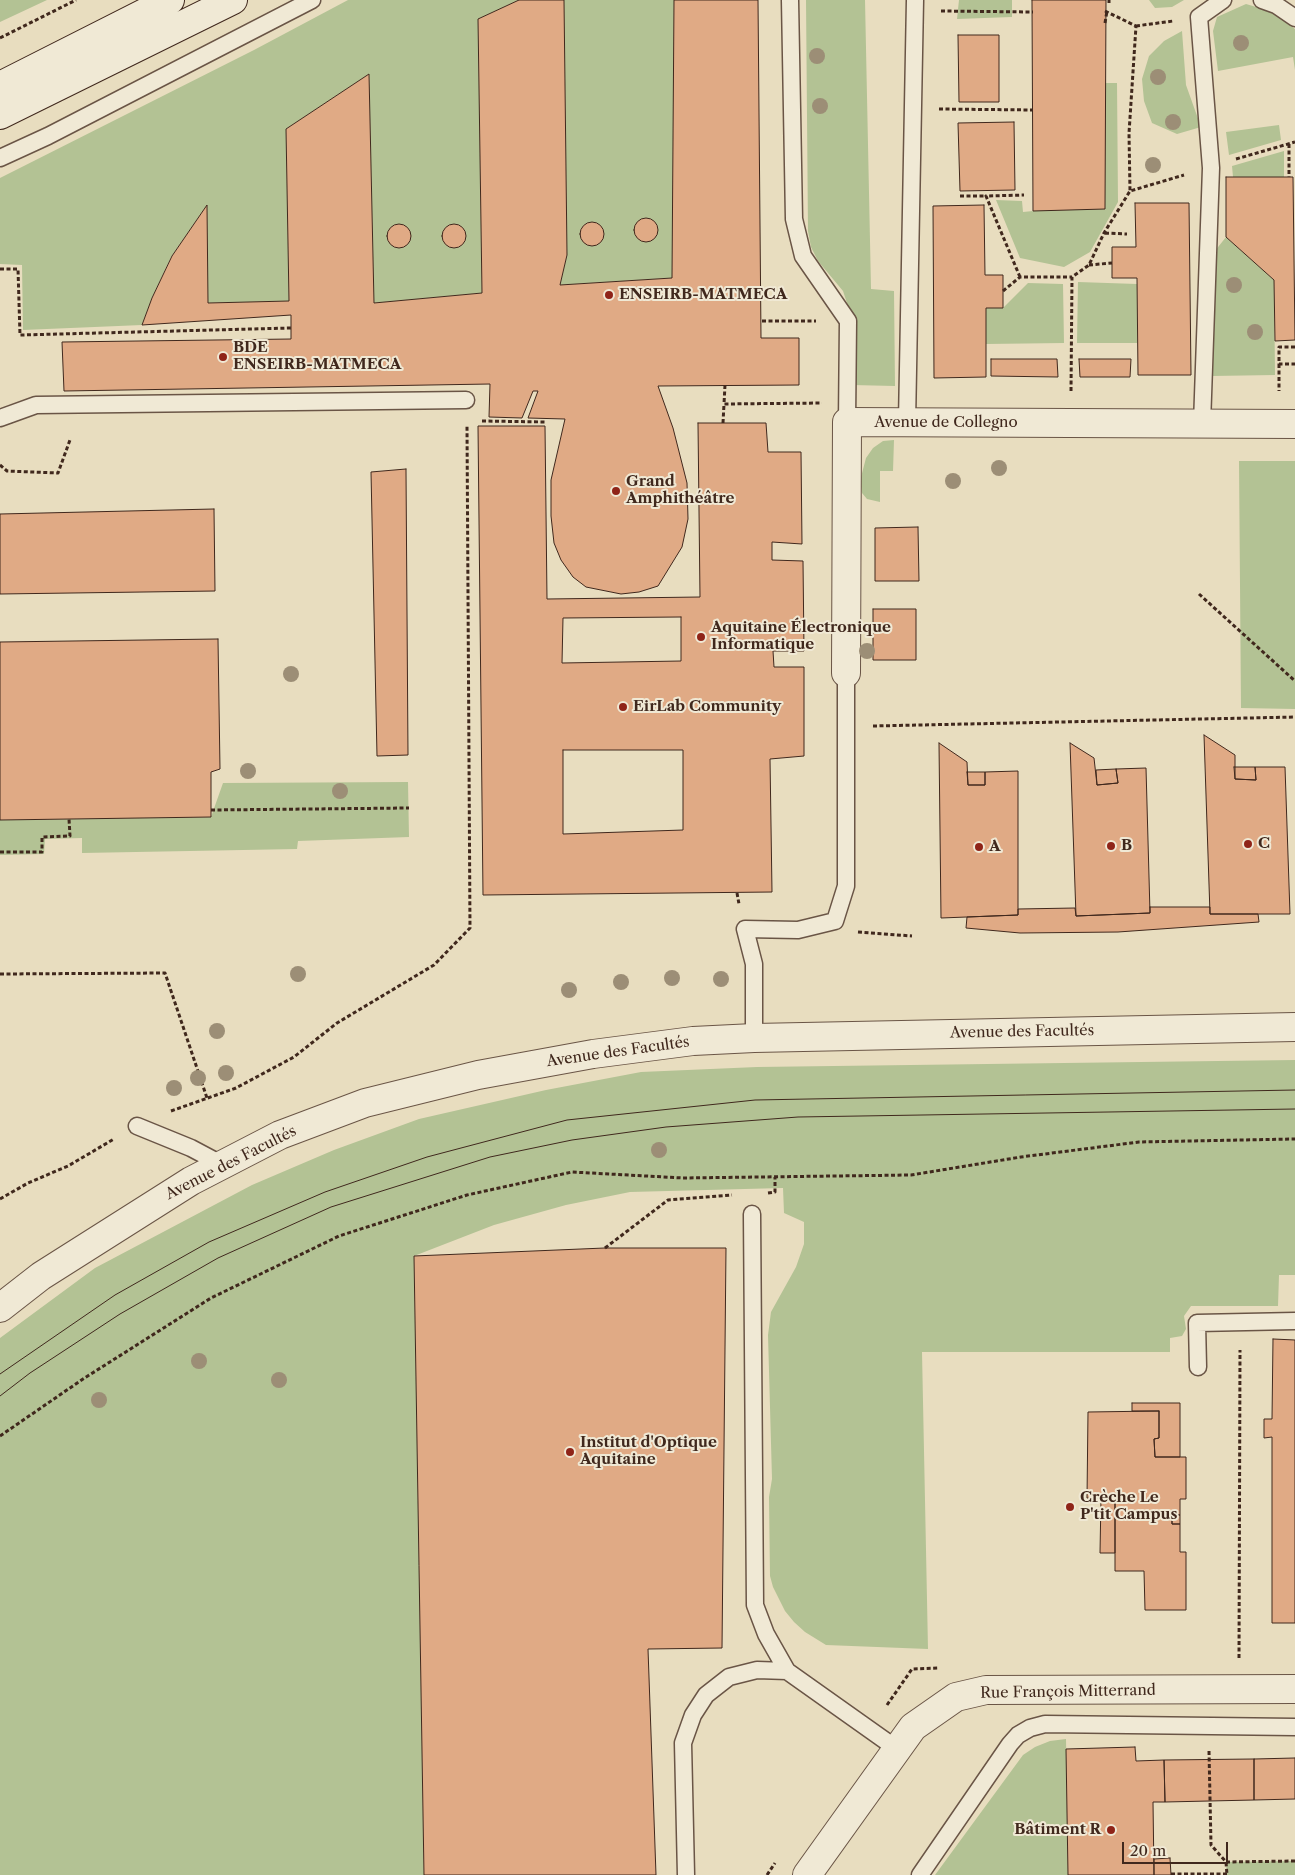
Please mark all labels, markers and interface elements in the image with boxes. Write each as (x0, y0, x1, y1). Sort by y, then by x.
place label: ENSEIRB-MATMECA (619, 286, 787, 304)
marker: ENSEIRB-MATMECA (603, 289, 615, 301)
place label: BDE ENSEIRB-MATMECA (233, 339, 401, 374)
marker: BDE ENSEIRB-MATMECA (217, 351, 229, 363)
street label: Avenue de Collegno (874, 414, 1018, 432)
place label: Grand Amphithéâtre (626, 473, 734, 508)
marker: Grand Amphithéâtre (610, 485, 622, 497)
place label: Aquitaine Électronique Informatique (711, 619, 891, 654)
marker: Aquitaine Électronique Informatique (695, 631, 707, 643)
place label: EirLab Community (633, 698, 781, 716)
marker: EirLab Community (617, 701, 629, 713)
place label: C (1258, 835, 1270, 853)
place label: B (1121, 837, 1132, 855)
place label: A (989, 838, 1001, 856)
marker: C (1242, 838, 1254, 850)
marker: B (1105, 840, 1117, 852)
marker: A (973, 841, 985, 853)
street label: Avenue des Facultés (950, 1022, 1094, 1042)
street label: Avenue des Facultés (545, 1033, 691, 1071)
street label: Avenue des Facultés (163, 1122, 299, 1204)
place label: Institut d'Optique Aquitaine (580, 1434, 717, 1469)
marker: Institut d'Optique Aquitaine (564, 1446, 576, 1458)
place label: Crèche Le P'tit Campus (1080, 1489, 1177, 1524)
marker: Crèche Le P'tit Campus (1064, 1501, 1076, 1513)
street label: Rue François Mitterrand (980, 1681, 1156, 1703)
place label: Bâtiment R (1014, 1821, 1101, 1839)
marker: Bâtiment R (1105, 1824, 1117, 1836)
scale bar (1125, 1832, 1231, 1864)
text: 20 m (1130, 1841, 1166, 1860)

